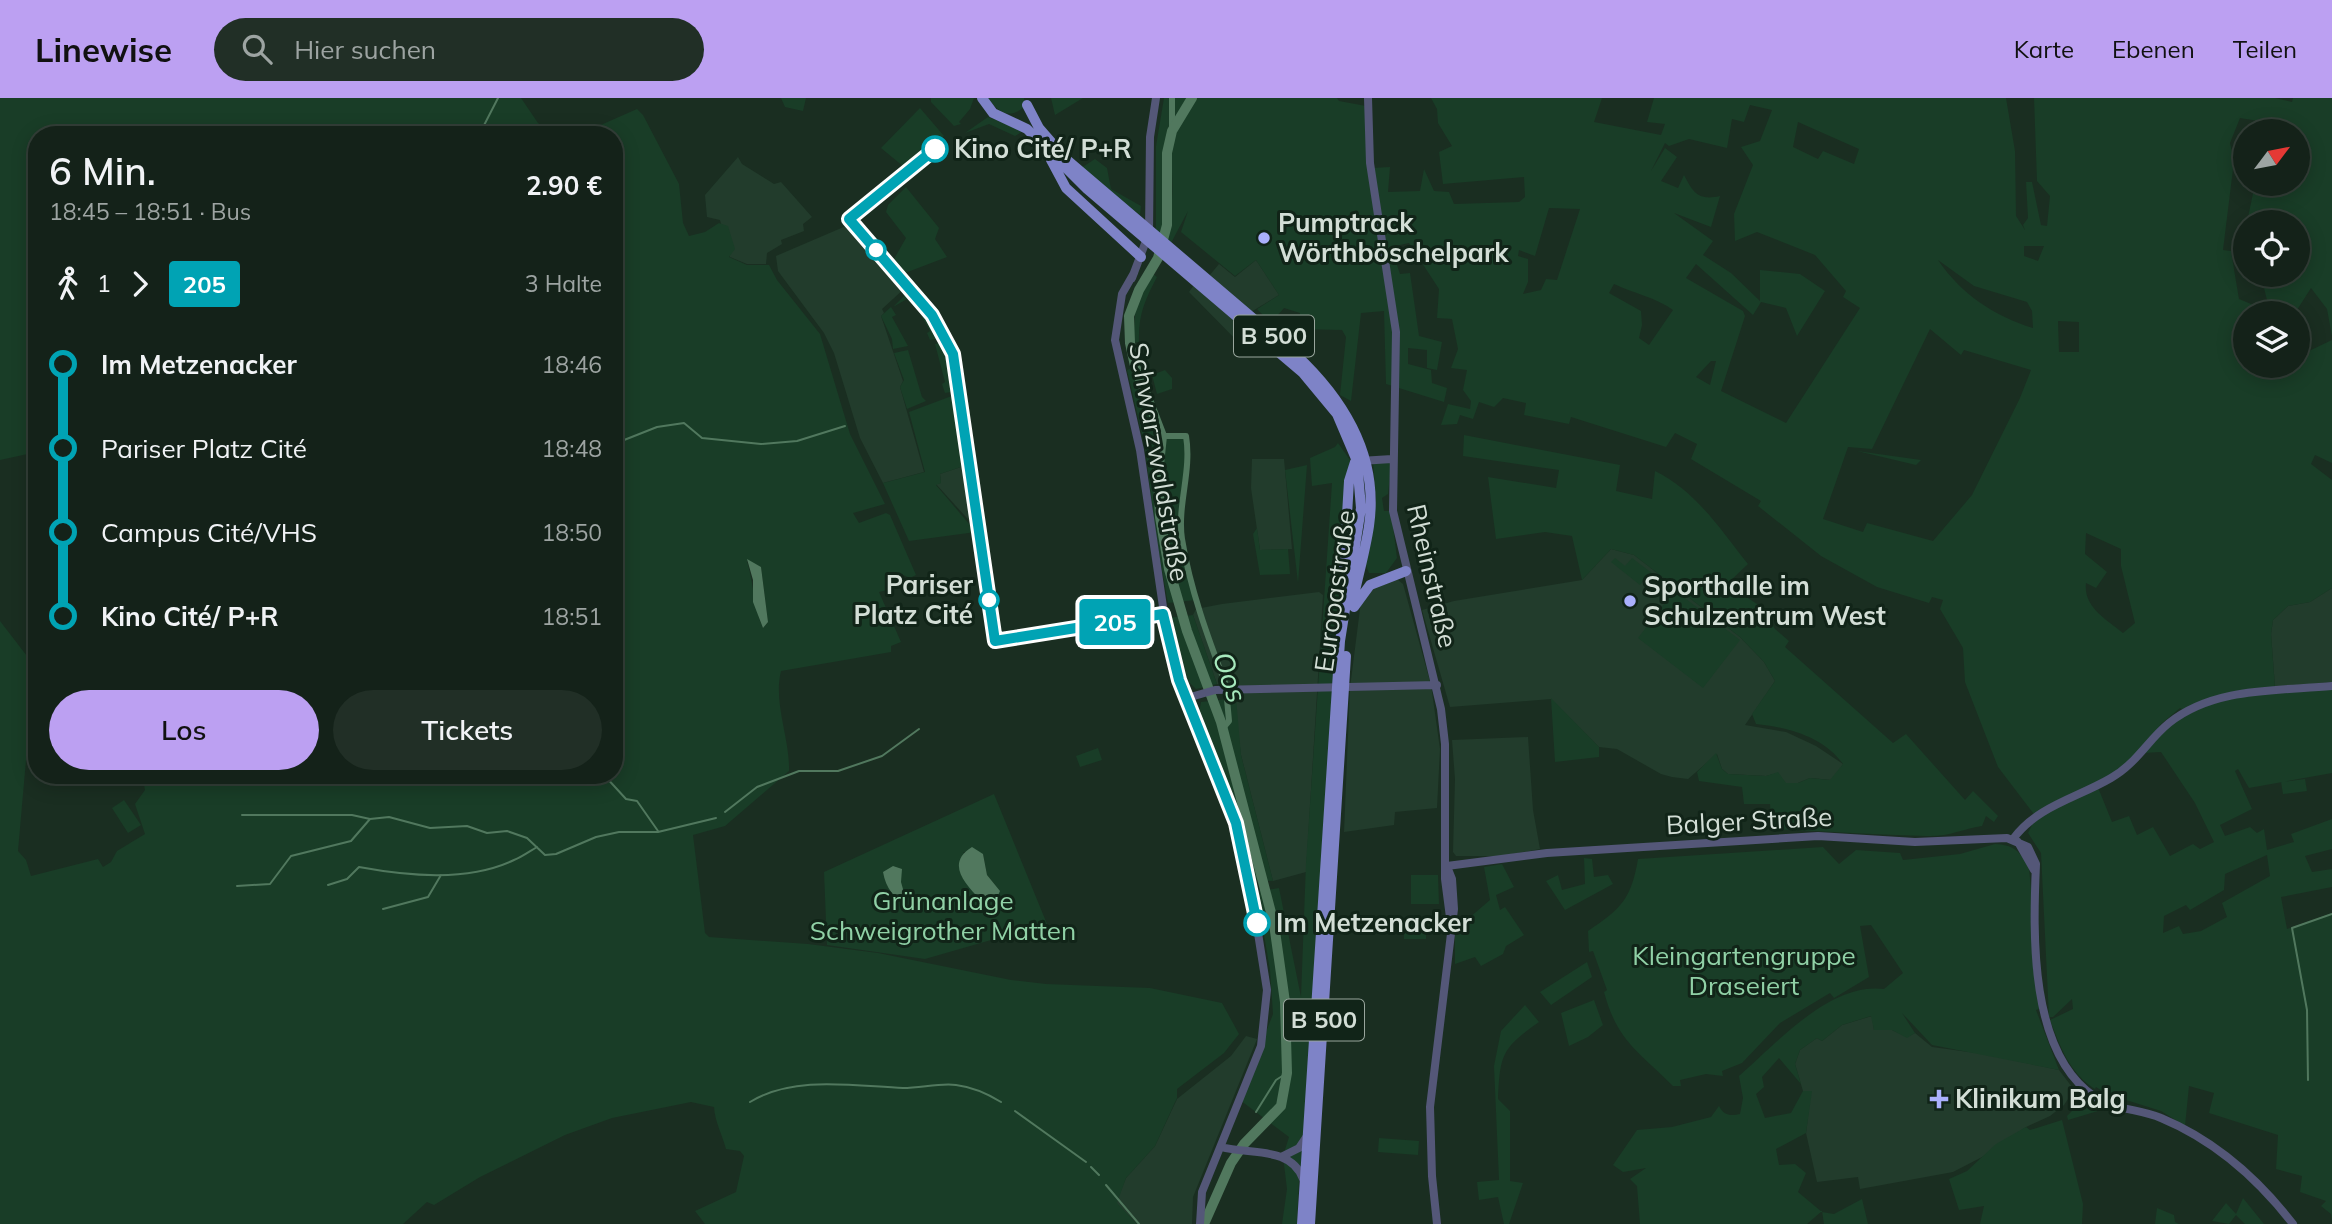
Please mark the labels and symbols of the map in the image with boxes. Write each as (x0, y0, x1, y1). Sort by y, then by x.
north arrow (2233, 119, 2310, 196)
place label: Kino Cité/ P+R (954, 132, 1132, 165)
marker: Kino Cité/ P+R (922, 136, 948, 162)
place label: Pumptrack Wörthböschelpark (1278, 206, 1509, 269)
marker: Pumptrack Wörthböschelpark (1256, 230, 1272, 246)
unlabelled marker (866, 240, 886, 260)
road number: B 500 (1234, 316, 1314, 356)
street label: Schwarzwaldstraße (1122, 340, 1197, 584)
street label: Rheinstraße (1400, 501, 1465, 651)
street label: Europastraße (1307, 508, 1362, 674)
place label: Pariser Platz Cité (854, 568, 974, 631)
place label: Sporthalle im Schulzentrum West (1644, 569, 1886, 632)
marker: Pariser Platz Cité (979, 590, 999, 610)
marker: Sporthalle im Schulzentrum West (1622, 593, 1638, 609)
line badge: 205 (1075, 599, 1155, 645)
water label: Oos (1206, 647, 1255, 707)
street label: Balger Straße (1665, 800, 1833, 841)
park label: Grünanlage Schweigrother Matten (810, 884, 1076, 947)
place label: Im Metzenacker (1276, 906, 1473, 939)
marker: Im Metzenacker (1244, 910, 1270, 936)
park label: Kleingartengruppe Draseiert (1632, 939, 1856, 1002)
road number: B 500 (1284, 1000, 1364, 1040)
place label: Klinikum Balg (1955, 1082, 2126, 1115)
marker: Klinikum Balg (1929, 1089, 1949, 1109)

